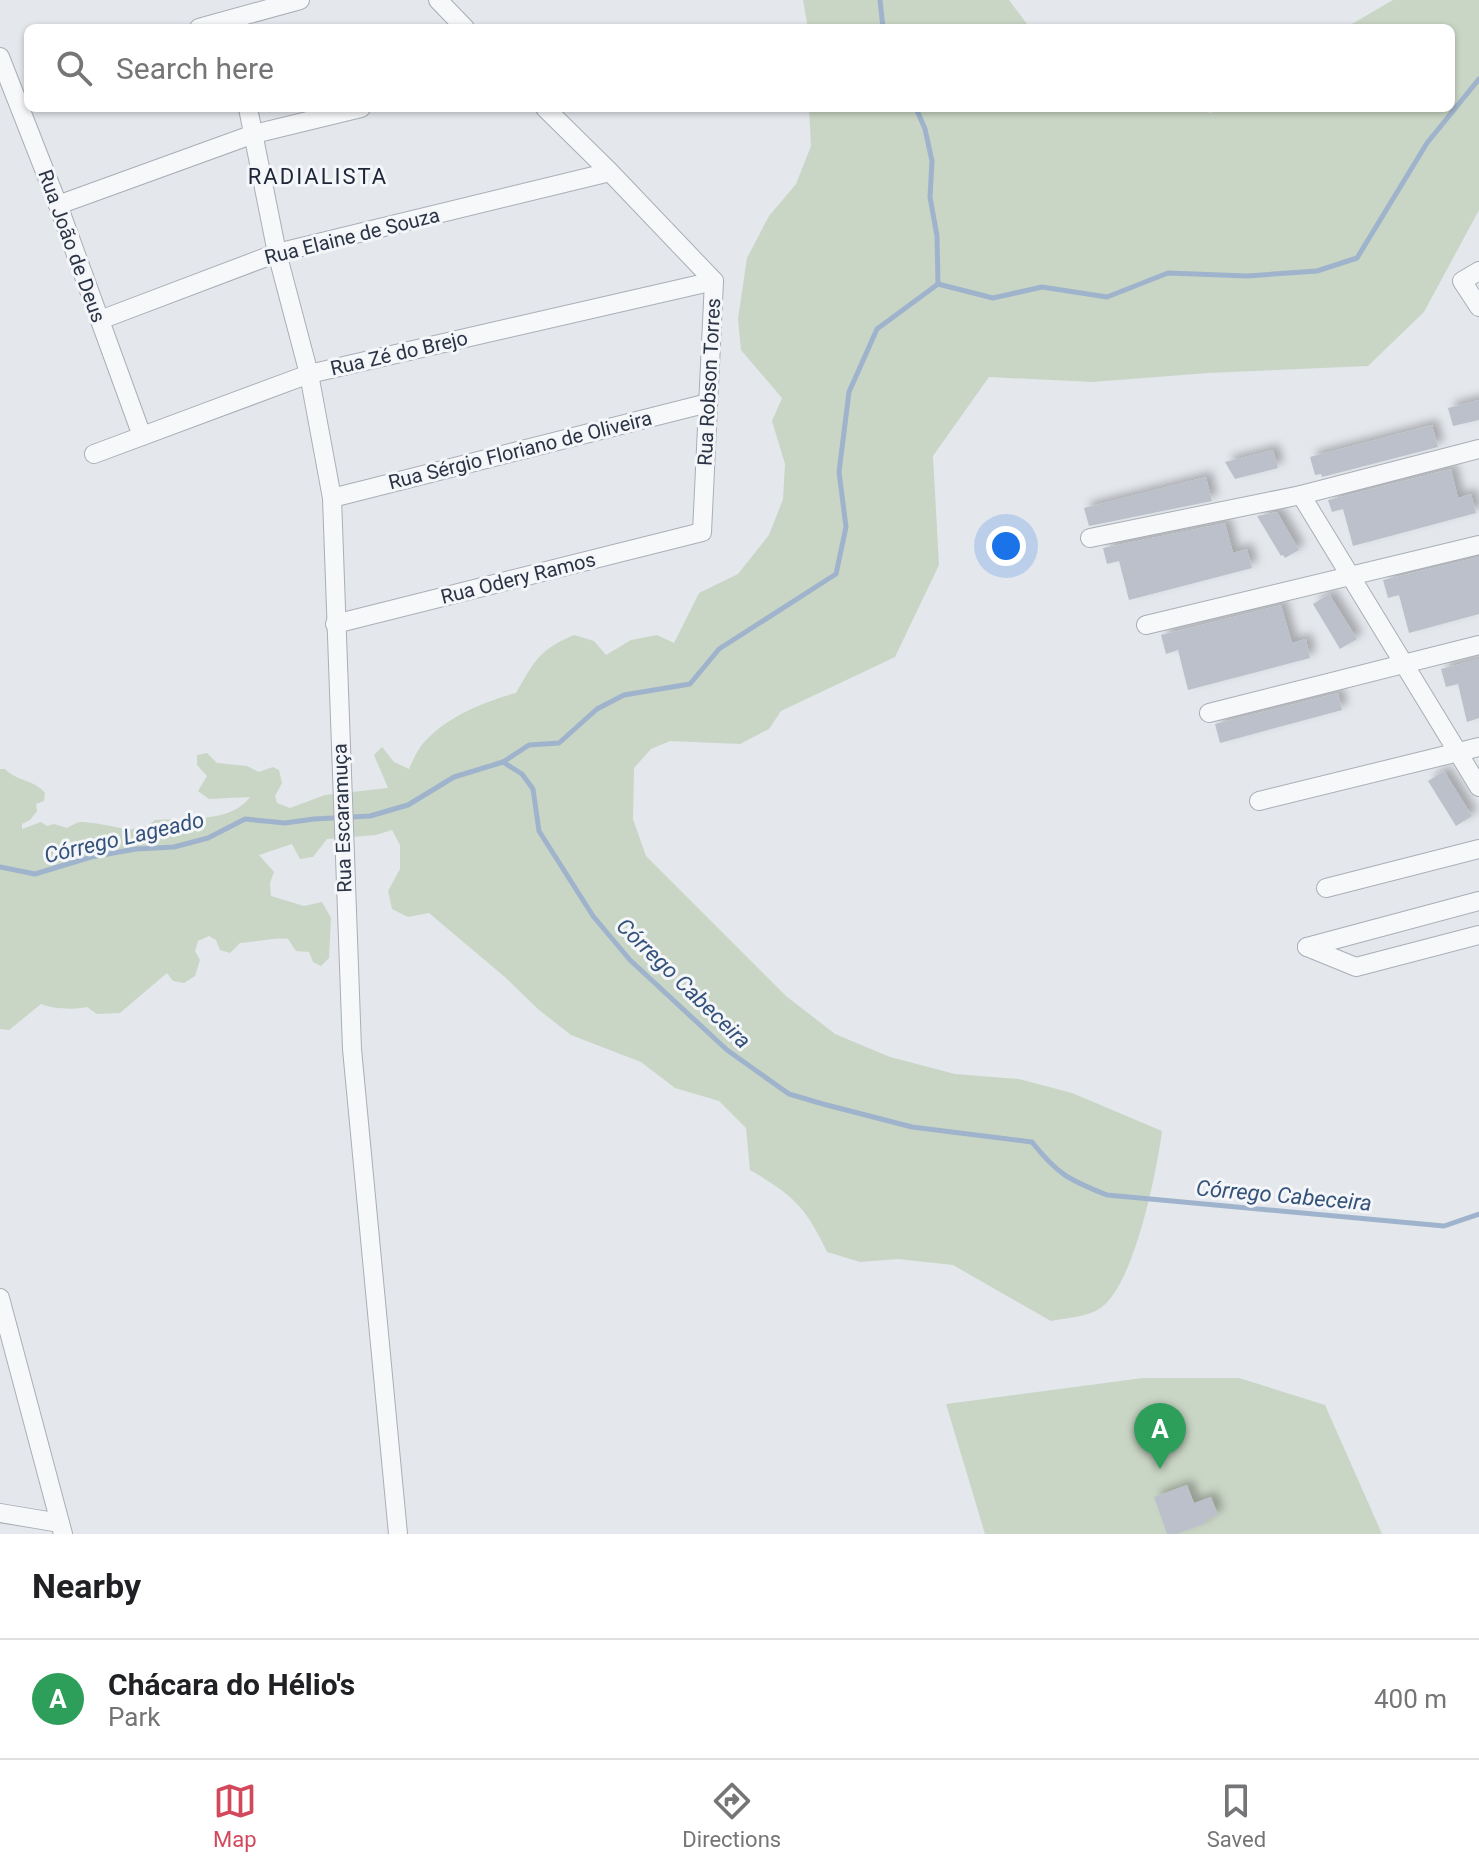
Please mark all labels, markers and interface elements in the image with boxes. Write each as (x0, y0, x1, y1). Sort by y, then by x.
search box (24, 24, 1455, 112)
icon: search (52, 46, 96, 90)
text: Search here (116, 51, 274, 86)
district label: RADIALISTA (248, 164, 388, 189)
street label: Rua João de Deus (33, 166, 111, 326)
street label: Rua Elaine de Souza (262, 203, 442, 269)
street label: Rua Robson Torres (693, 297, 725, 467)
street label: Rua Zé do Brejo (328, 326, 470, 380)
street label: Rua Sérgio Floriano de Oliveira (386, 406, 654, 494)
your location (986, 526, 1026, 566)
street label: Rua Odery Ramos (438, 547, 598, 609)
street label: Rua Escaramuça (327, 743, 357, 893)
water label: Córrego Lageado (42, 807, 207, 868)
water label: Córrego Cabeceira (612, 913, 756, 1054)
water label: Córrego Cabeceira (1195, 1175, 1373, 1216)
pin: A (1134, 1403, 1186, 1469)
text: Nearby (32, 1566, 141, 1606)
text: Chácara do Hélio's (108, 1667, 355, 1702)
text: A (49, 1684, 67, 1714)
text: 400 m (1374, 1684, 1447, 1714)
text: Park (108, 1702, 160, 1732)
tab: Map (213, 1779, 257, 1852)
tab: Directions (682, 1779, 781, 1852)
tab: Saved (1207, 1779, 1266, 1852)

